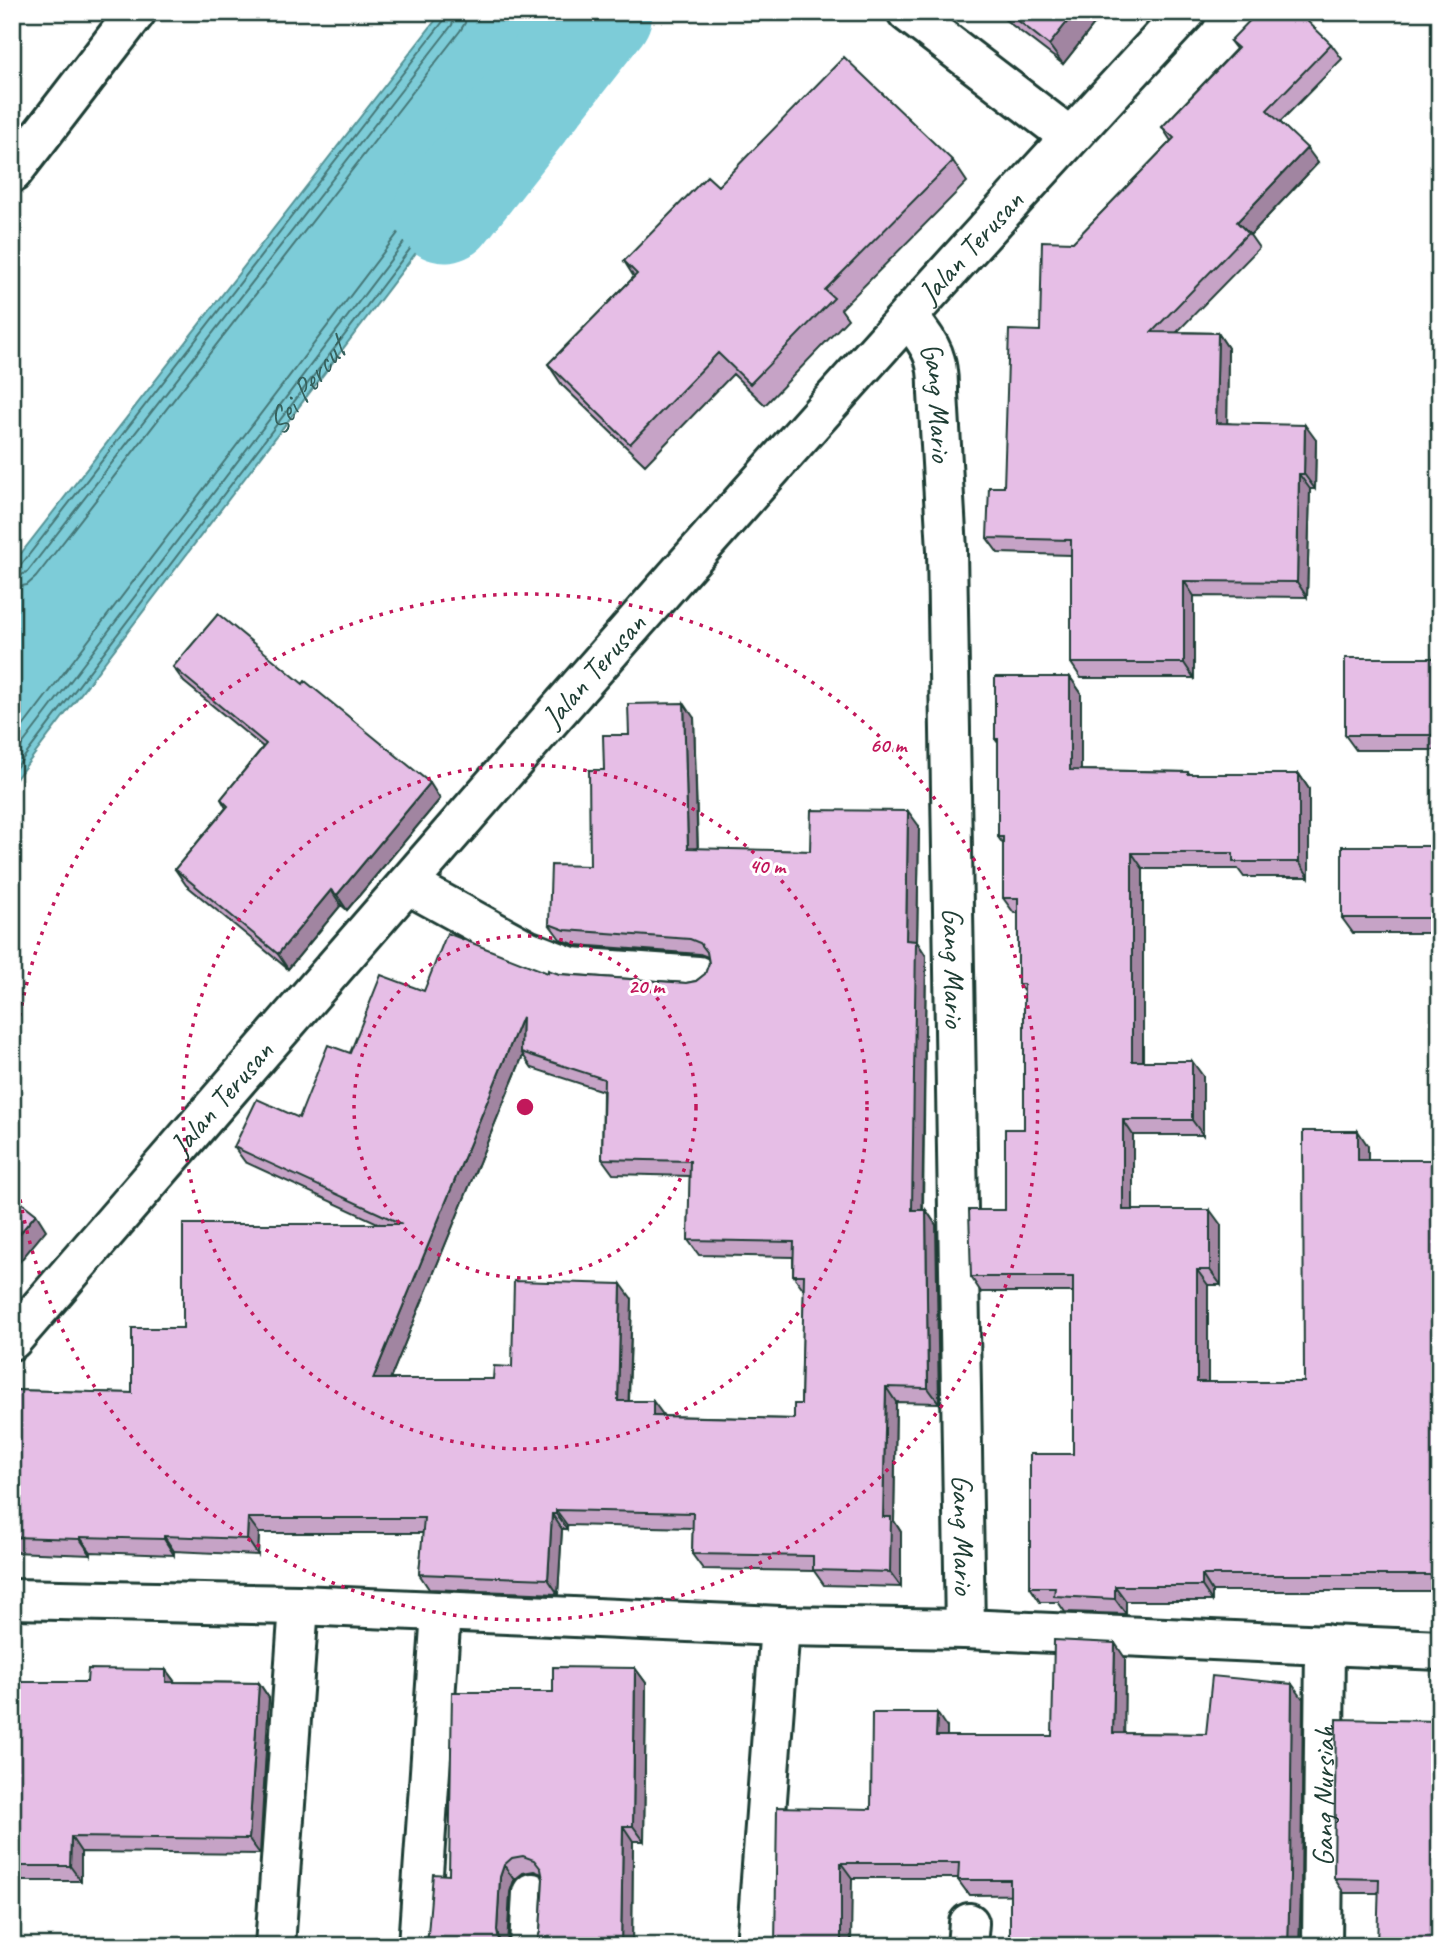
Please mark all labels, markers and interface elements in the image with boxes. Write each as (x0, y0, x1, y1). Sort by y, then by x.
street label: Jalan Terusan (908, 182, 1032, 313)
water label: Sei Percut (256, 325, 360, 443)
street label: Gang Mario (911, 335, 961, 464)
street label: Jalan Terusan (532, 605, 654, 737)
text: 60 m (870, 732, 908, 758)
text: 40 m (749, 853, 787, 879)
street label: Gang Mario (934, 907, 974, 1029)
text: 20 m (628, 973, 666, 999)
street label: Jalan Terusan (160, 1032, 282, 1165)
centre of rings (513, 1095, 537, 1119)
street label: Gang Mario (943, 1474, 983, 1596)
street label: Gang Nursiah (1304, 1724, 1343, 1867)

